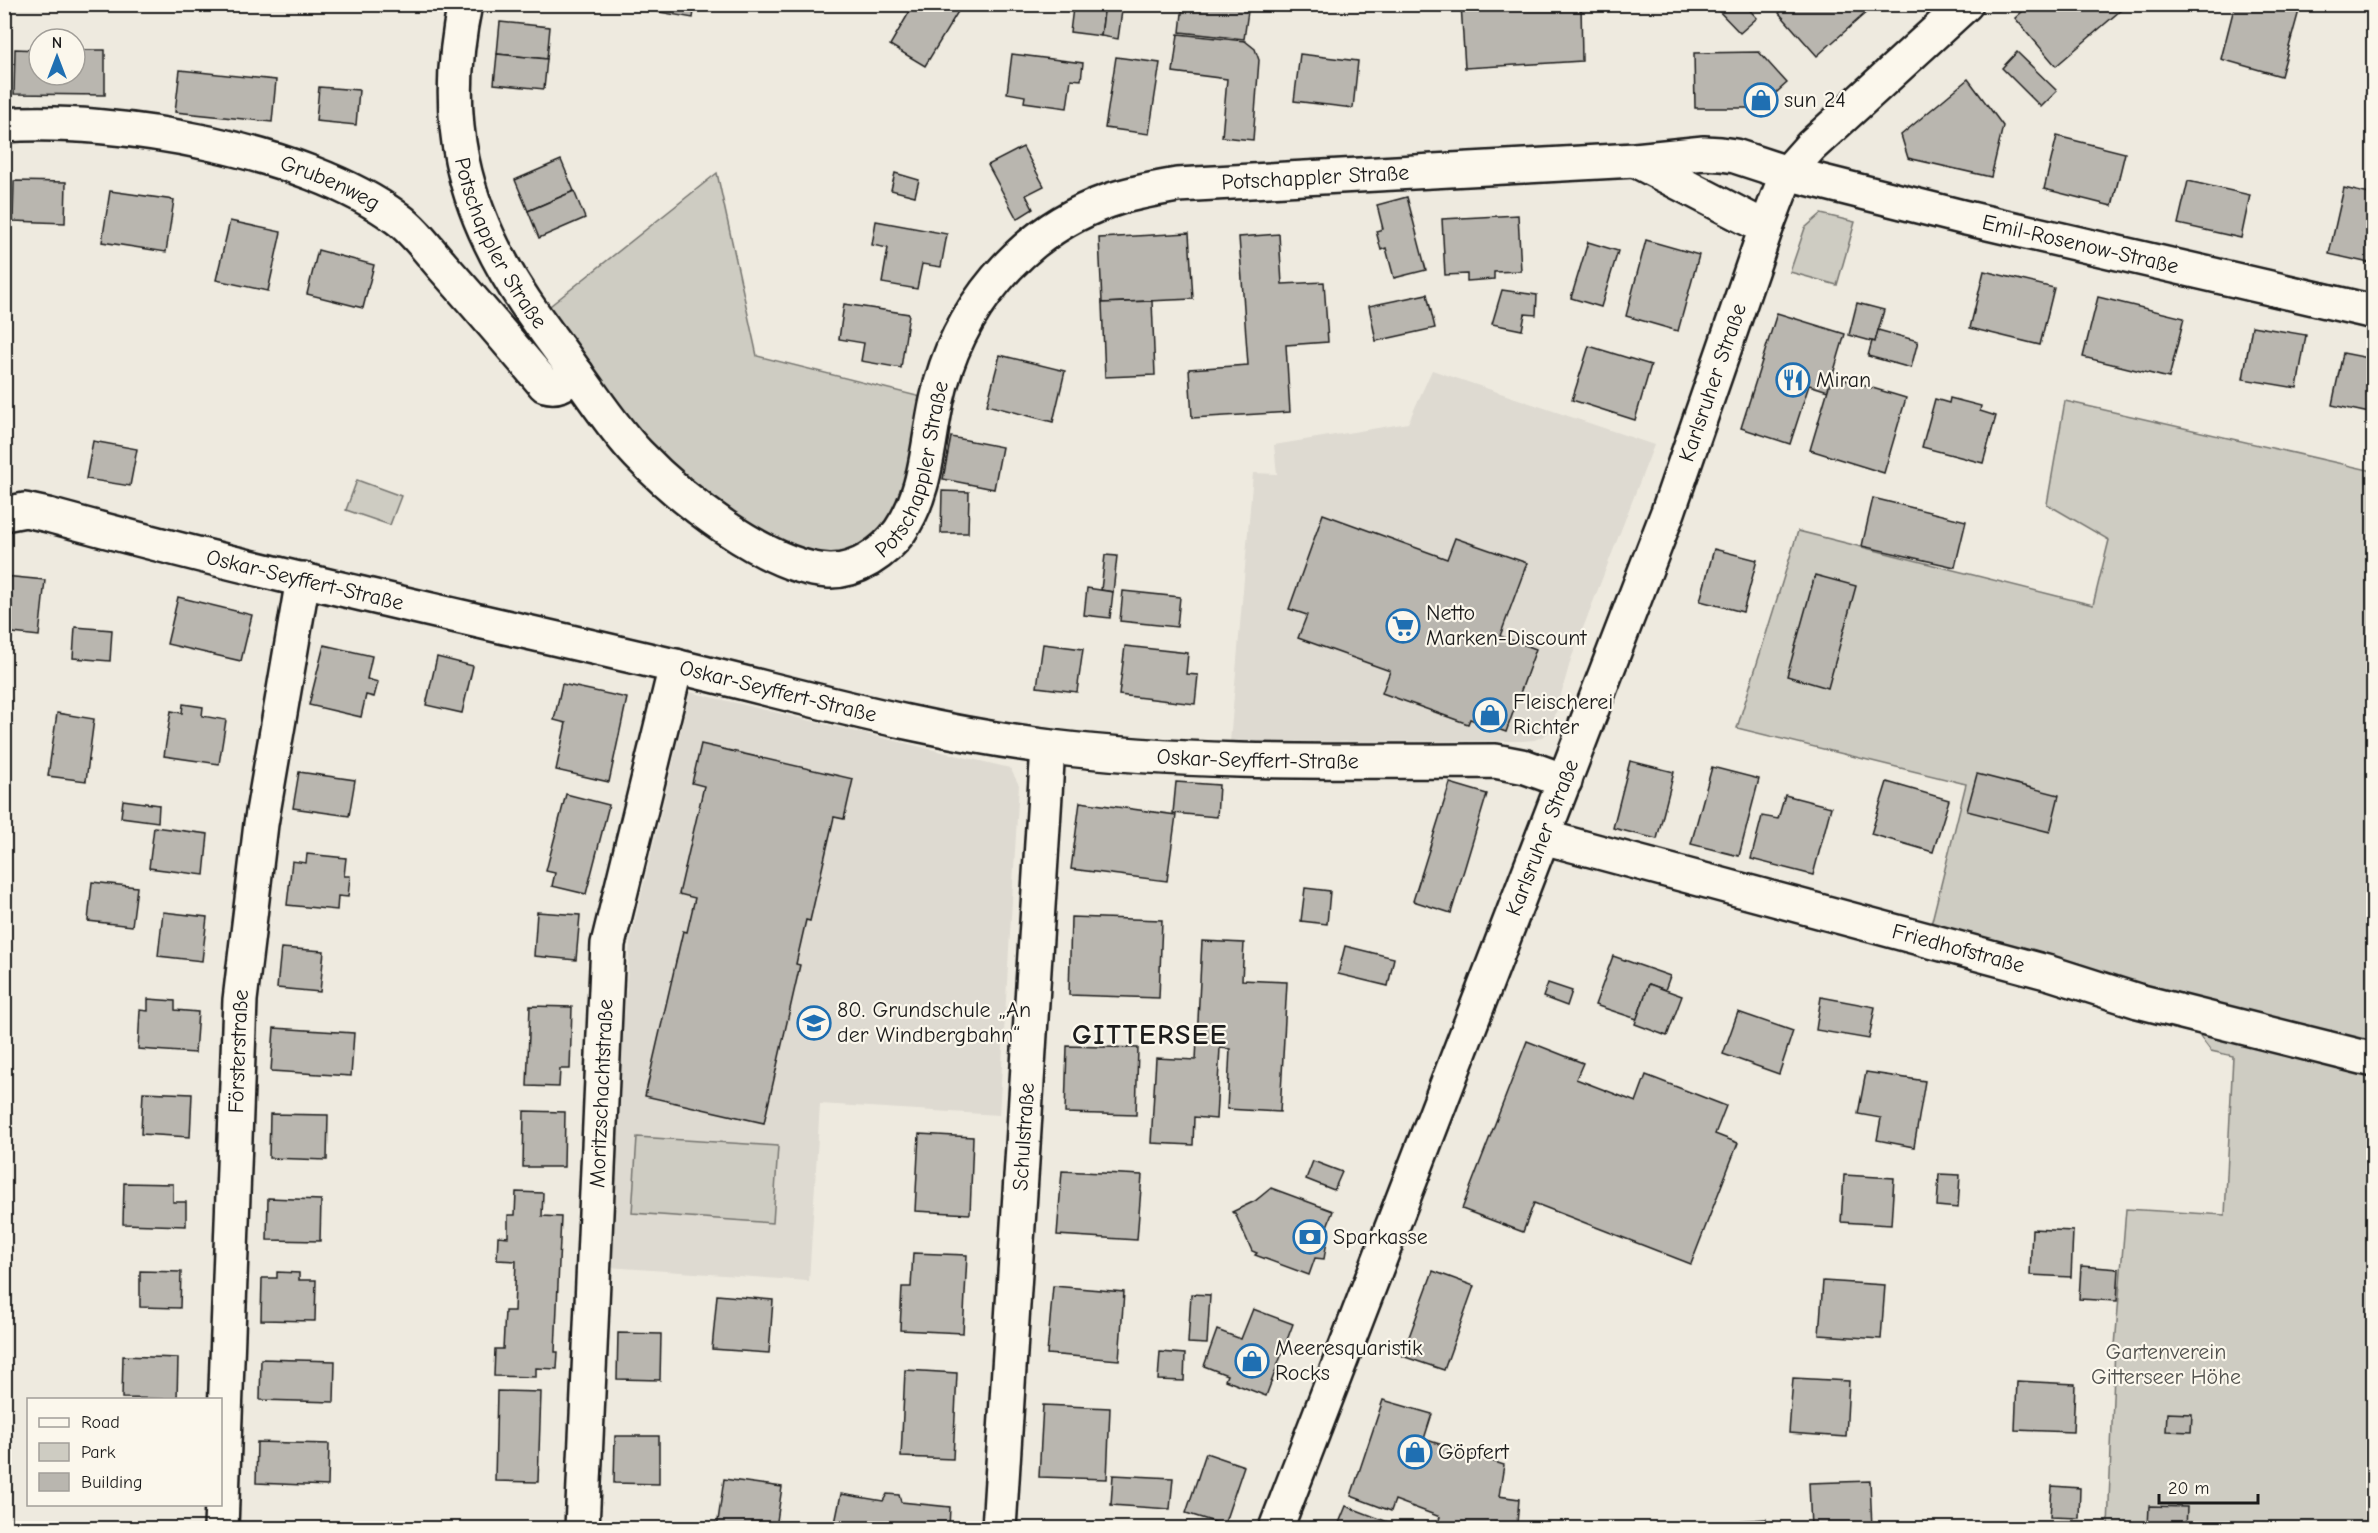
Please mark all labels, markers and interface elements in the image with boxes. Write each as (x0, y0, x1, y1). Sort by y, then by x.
north arrow (27, 27, 87, 87)
text: N (52, 34, 62, 52)
shop icon: sun 24 (1743, 82, 1779, 118)
place label: sun 24 (1784, 87, 1846, 113)
street label: Grubenweg (277, 150, 385, 216)
street label: Potschappler Straße (449, 155, 553, 334)
street label: Potschappler Straße (1221, 159, 1410, 196)
street label: Emil-Rosenow-Straße (1980, 209, 2181, 280)
street label: Karlsruher Straße (1673, 300, 1752, 465)
restaurant icon: Miran (1775, 362, 1811, 398)
place label: Miran (1816, 367, 1871, 393)
street label: Potschappler Straße (870, 378, 954, 563)
street label: Oskar-Seyffert-Straße (204, 544, 406, 616)
place label: Netto Marken-Discount (1426, 600, 1587, 651)
supermarket icon: Netto Marken-Discount (1385, 608, 1421, 644)
street label: Oskar-Seyffert-Straße (677, 655, 879, 728)
place label: Fleischerei Richter (1513, 689, 1613, 740)
shop icon: Fleischerei Richter (1472, 697, 1508, 733)
street label: Oskar-Seyffert-Straße (1156, 743, 1359, 774)
street label: Karlsruher Straße (1500, 755, 1584, 920)
street label: Friedhofstraße (1889, 918, 2028, 979)
street label: Försterstraße (223, 988, 254, 1114)
place label: 80. Grundschule „An der Windbergbahn“ (837, 997, 1031, 1048)
street label: Moritzschachtstraße (584, 998, 619, 1188)
school or university icon: 80. Grundschule „An der Windbergbahn“ (796, 1005, 832, 1041)
district label: GITTERSEE (1072, 1019, 1228, 1051)
street label: Schulstraße (1007, 1082, 1040, 1192)
bank icon: Sparkasse (1292, 1219, 1328, 1255)
place label: Sparkasse (1333, 1224, 1428, 1250)
place label: Meeresquaristik Rocks (1275, 1335, 1423, 1386)
park label: Gartenverein Gitterseer Höhe (2091, 1339, 2241, 1390)
shop icon: Meeresquaristik Rocks (1234, 1343, 1270, 1379)
legend (27, 1398, 222, 1506)
text: Road (81, 1412, 120, 1433)
shop icon: Göpfert (1397, 1434, 1433, 1470)
place label: Göpfert (1438, 1439, 1509, 1465)
text: Park (81, 1442, 116, 1463)
scale bar (2159, 1467, 2258, 1505)
text: Building (81, 1472, 143, 1493)
text: 20 m (2168, 1478, 2209, 1499)

